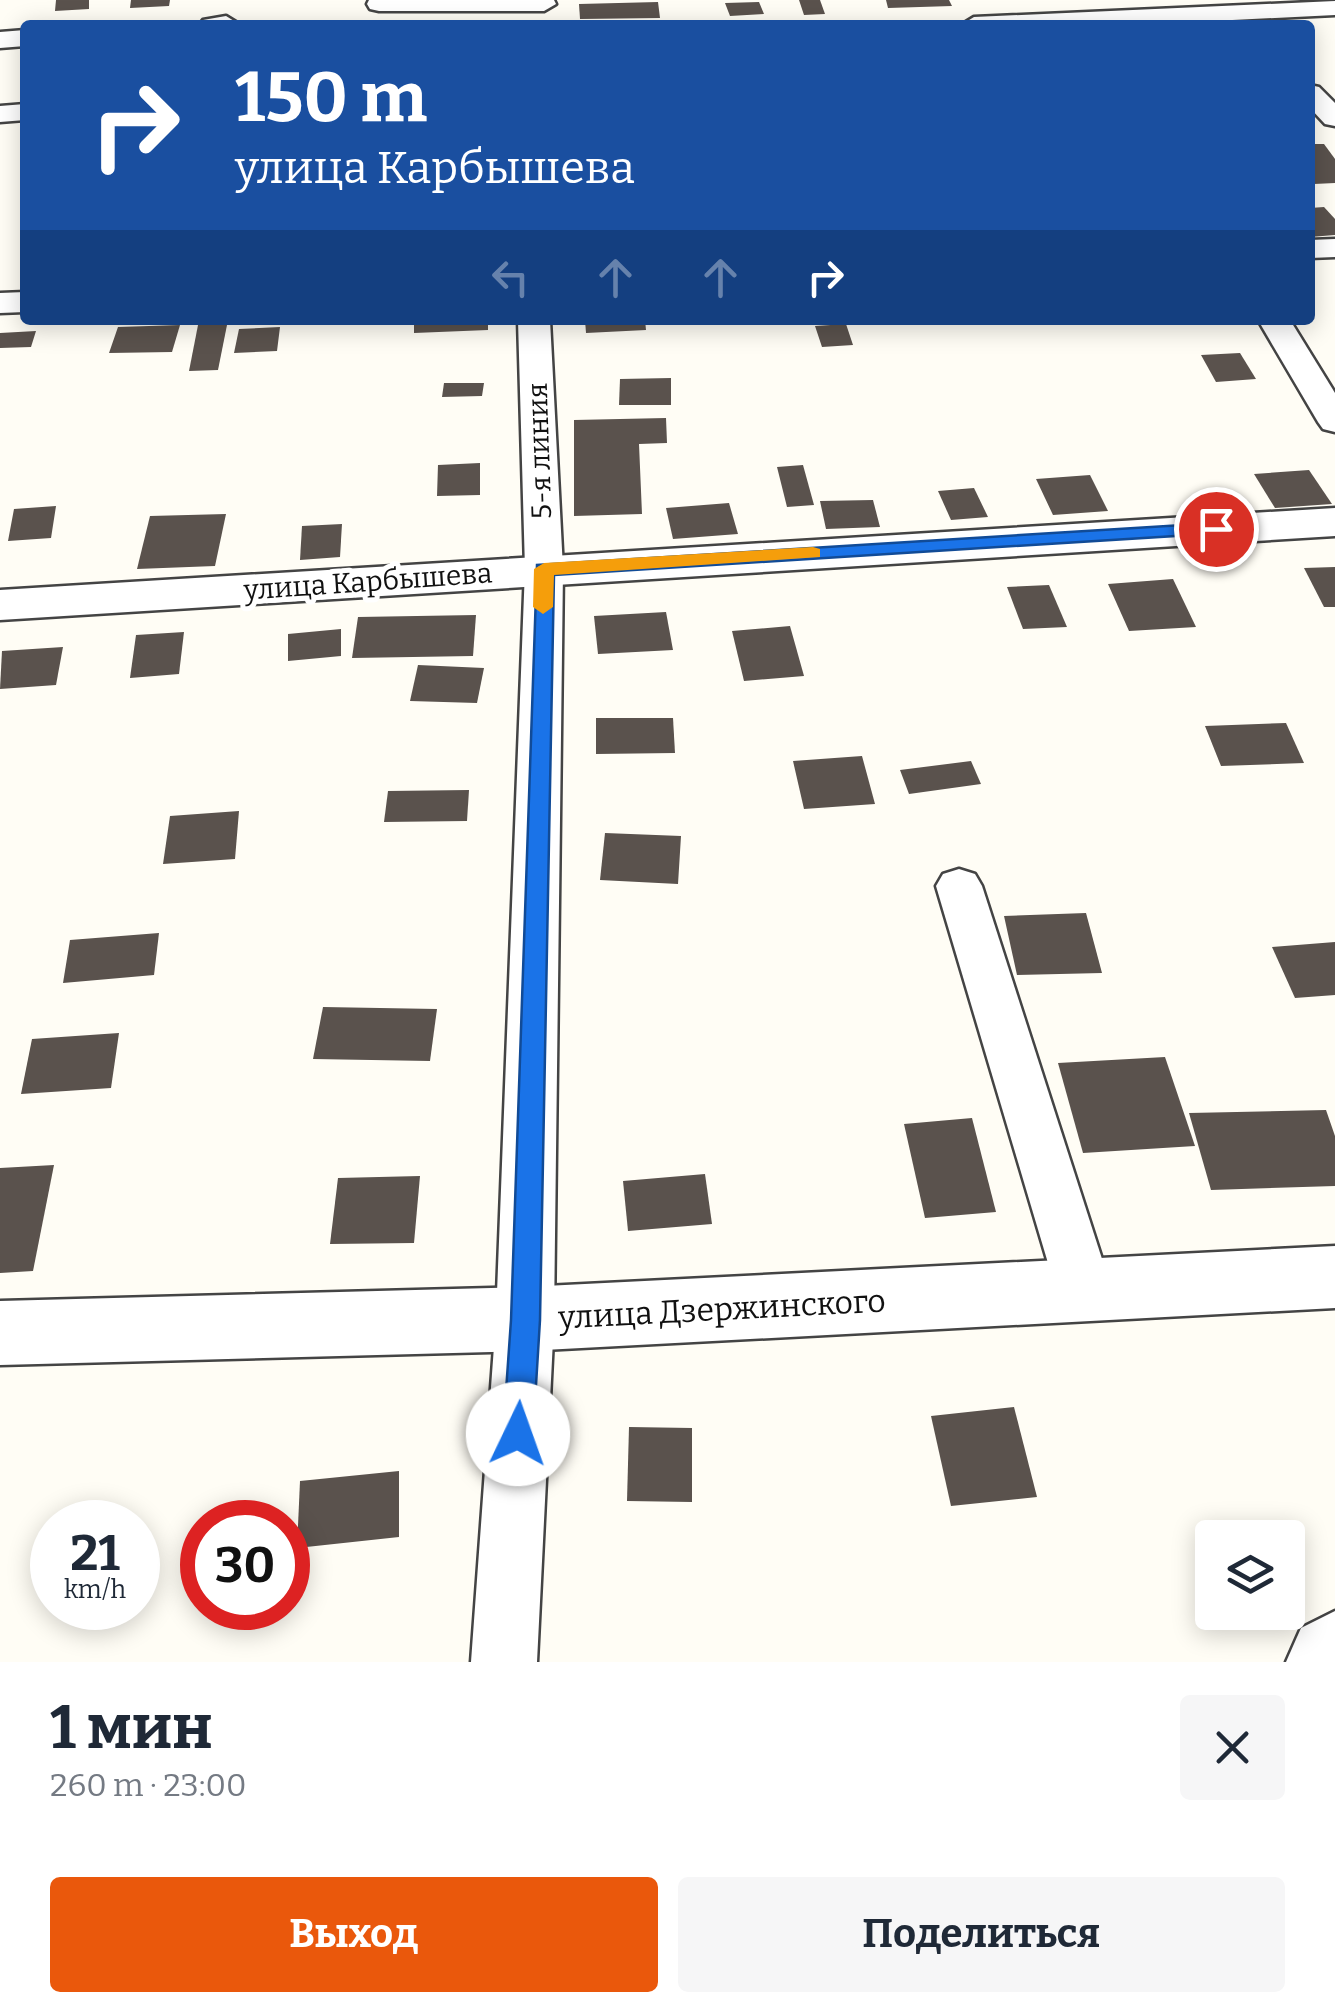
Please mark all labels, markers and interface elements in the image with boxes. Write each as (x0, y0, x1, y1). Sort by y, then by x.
text: 150 m (235, 56, 427, 140)
icon: right (70, 60, 200, 190)
text: улица Карбышева (235, 141, 635, 195)
icon: left (483, 250, 538, 305)
icon: ahead (588, 250, 643, 305)
icon: ahead (693, 250, 748, 305)
icon: right (798, 250, 853, 305)
street label: 5-я линия (521, 382, 558, 520)
pin (1174, 487, 1259, 572)
icon: arrive (1189, 502, 1244, 557)
street label: улица Карбышева (242, 556, 493, 607)
street label: улица Дзержинского (556, 1281, 887, 1337)
position arrow (466, 1382, 570, 1486)
speed limit sign: 30 (180, 1500, 310, 1630)
map controls (1195, 1520, 1305, 1630)
button: layers (1195, 1520, 1305, 1630)
text: 21 (70, 1523, 120, 1583)
text: km/h (64, 1575, 126, 1605)
text: 1 мин (50, 1692, 212, 1764)
button: close (1180, 1695, 1285, 1800)
text: 260 m · 23:00 (50, 1766, 247, 1804)
button: Выход (50, 1877, 658, 1992)
button: Поделиться (678, 1877, 1285, 1992)

